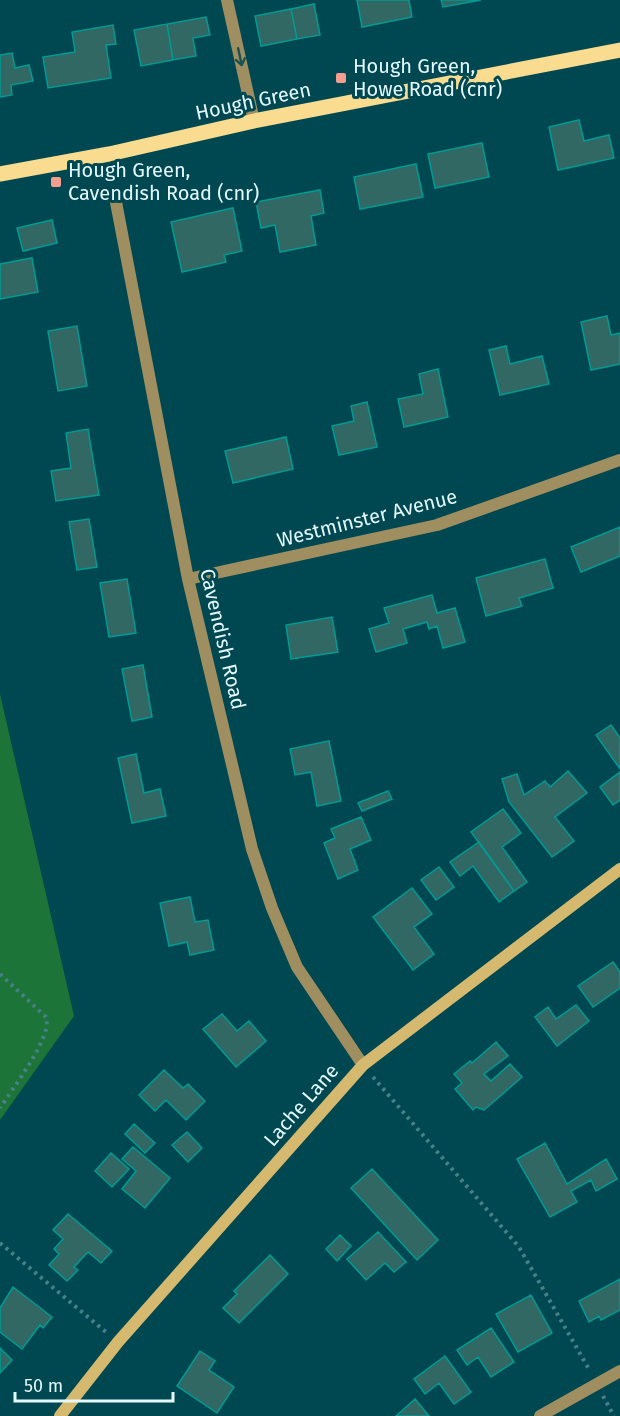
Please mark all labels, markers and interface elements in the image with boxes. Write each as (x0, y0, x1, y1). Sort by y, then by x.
one-way arrow (235, 47, 246, 66)
place label: Hough Green, Howe Road (cnr) (353, 54, 502, 101)
marker: Hough Green, Howe Road (cnr) (334, 71, 348, 85)
street label: Hough Green (193, 77, 313, 125)
place label: Hough Green, Cavendish Road (cnr) (68, 158, 259, 205)
marker: Hough Green, Cavendish Road (cnr) (49, 175, 63, 189)
street label: Westminster Avenue (274, 484, 460, 552)
street label: Cavendish Road (195, 566, 251, 712)
street label: Lache Lane (259, 1059, 343, 1151)
scale bar (15, 1365, 172, 1403)
text: 50 m (24, 1375, 63, 1397)

